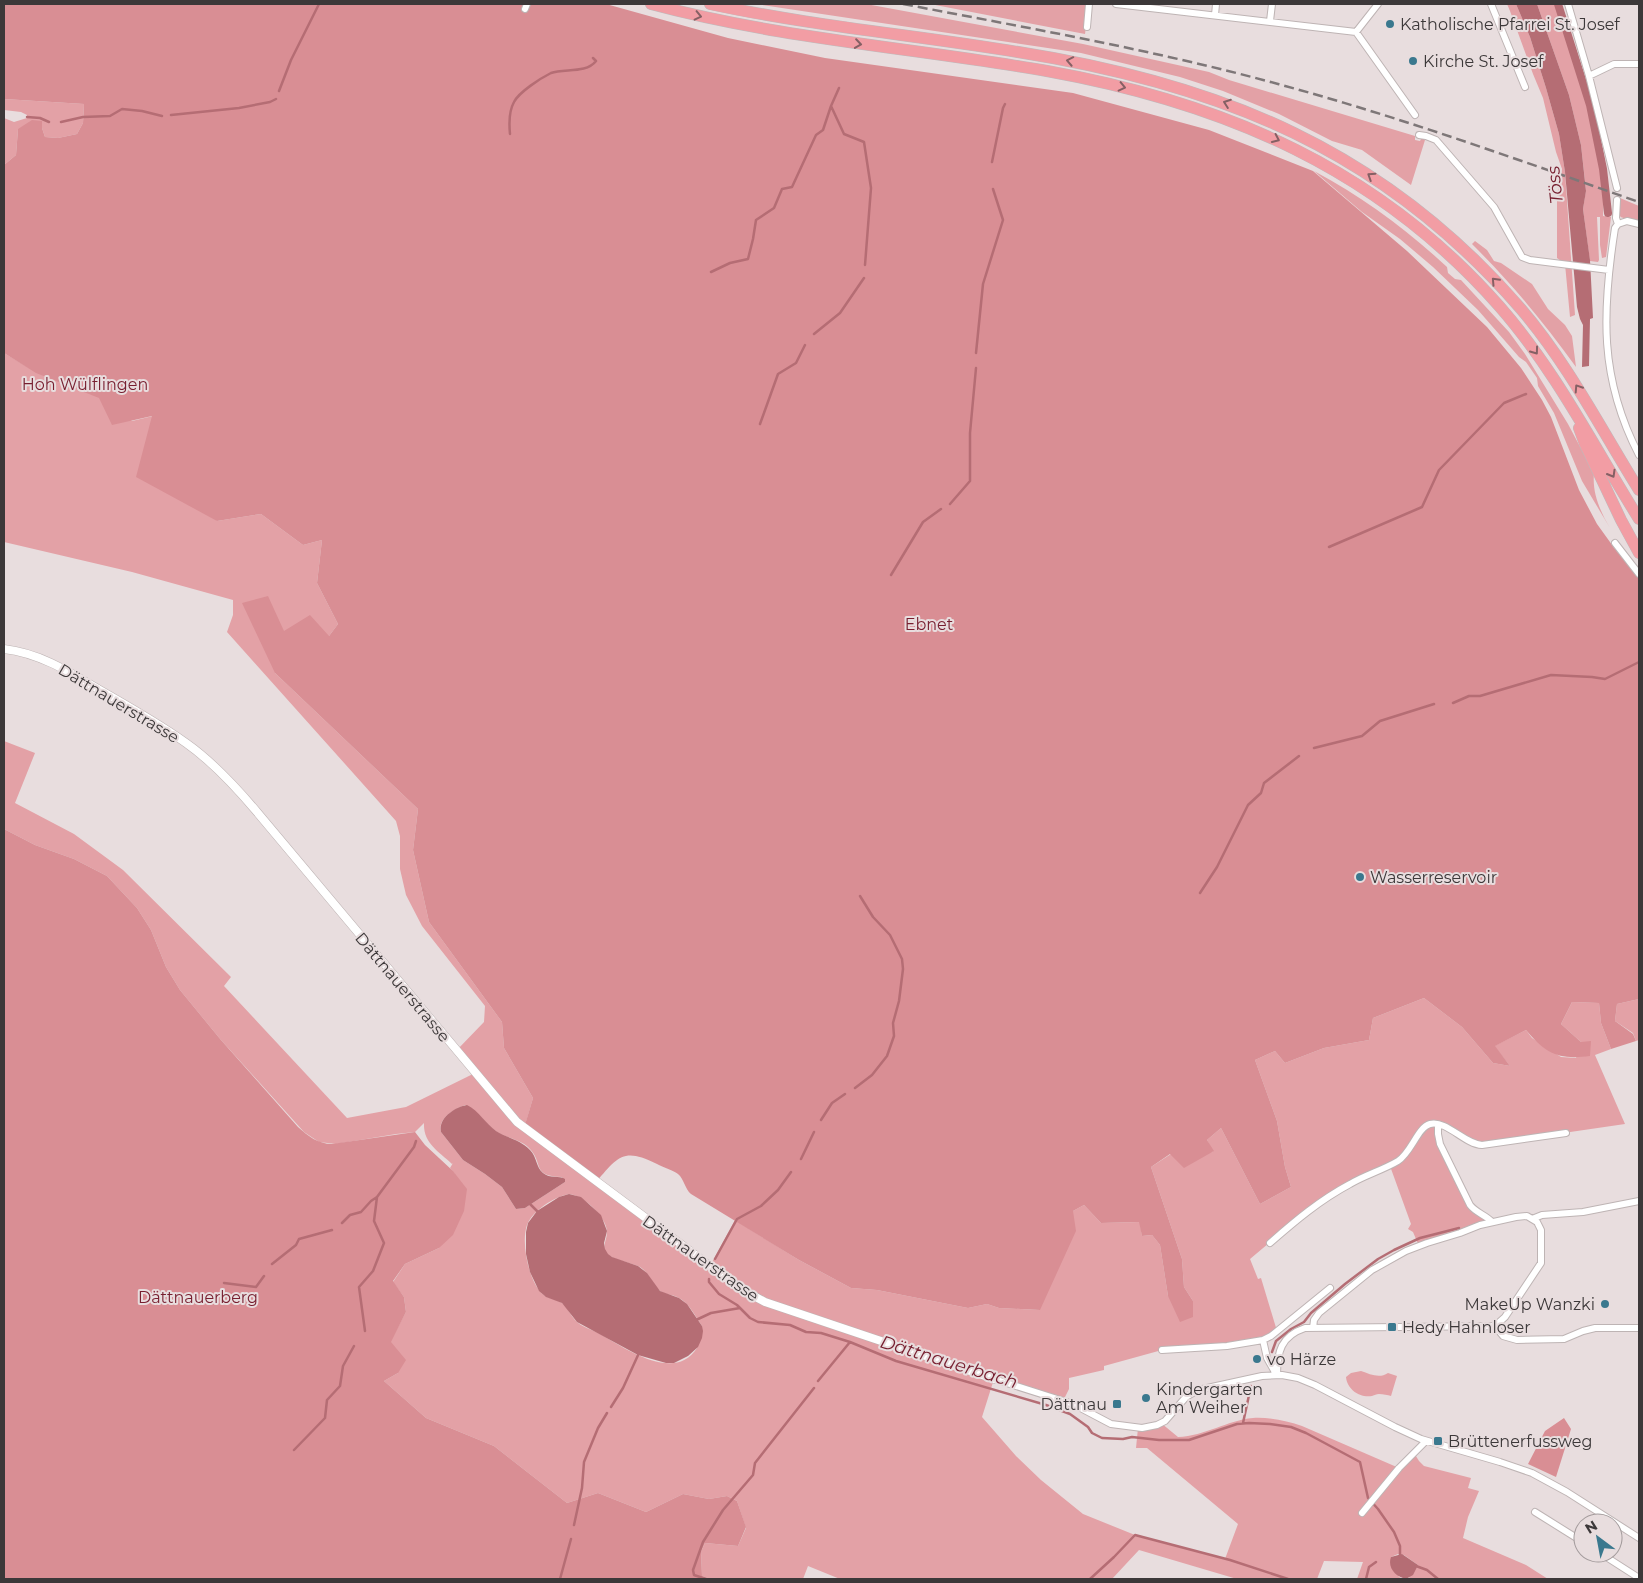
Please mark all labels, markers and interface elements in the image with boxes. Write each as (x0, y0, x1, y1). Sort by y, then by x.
one-way arrow (694, 10, 703, 21)
place label: Katholische Pfarrei St. Josef (1400, 15, 1620, 34)
marker: Katholische Pfarrei St. Josef (1384, 18, 1396, 30)
one-way arrow (855, 38, 863, 49)
place label: Kirche St. Josef (1423, 52, 1544, 71)
marker: Kirche St. Josef (1407, 55, 1419, 67)
one-way arrow (1066, 56, 1074, 66)
one-way arrow (1118, 81, 1127, 92)
one-way arrow (1223, 99, 1232, 109)
one-way arrow (1271, 133, 1280, 143)
water label: Töss (1542, 165, 1568, 205)
one-way arrow (1368, 173, 1377, 182)
one-way arrow (1492, 277, 1501, 286)
one-way arrow (1529, 345, 1538, 355)
park label: Hoh Wülflingen (22, 375, 148, 394)
one-way arrow (1575, 384, 1584, 394)
one-way arrow (1606, 469, 1616, 478)
park label: Ebnet (905, 615, 954, 634)
street label: Dättnauerstrasse (55, 660, 182, 747)
place label: Wasserreservoir (1370, 868, 1497, 887)
marker: Wasserreservoir (1354, 871, 1366, 883)
street label: Dättnauerstrasse (351, 929, 454, 1046)
street label: Dättnauerstrasse (639, 1211, 762, 1306)
park label: Dättnauerberg (138, 1288, 258, 1307)
place label: MakeUp Wanzki (1464, 1295, 1595, 1314)
marker: MakeUp Wanzki (1599, 1298, 1611, 1310)
place label: Hedy Hahnloser (1402, 1318, 1531, 1337)
marker: Hedy Hahnloser (1386, 1321, 1398, 1333)
water label: Dättnauerbach (878, 1331, 1020, 1393)
place label: vo Härze (1267, 1350, 1336, 1369)
marker: vo Härze (1251, 1353, 1263, 1365)
place label: Kindergarten Am Weiher (1156, 1380, 1263, 1417)
marker: Kindergarten Am Weiher (1140, 1392, 1152, 1404)
place label: Dättnau (1041, 1395, 1107, 1414)
marker: Dättnau (1111, 1398, 1123, 1410)
place label: Brüttenerfussweg (1448, 1432, 1592, 1451)
marker: Brüttenerfussweg (1432, 1435, 1444, 1447)
north arrow (1573, 1513, 1623, 1563)
text: N (1582, 1516, 1601, 1538)

